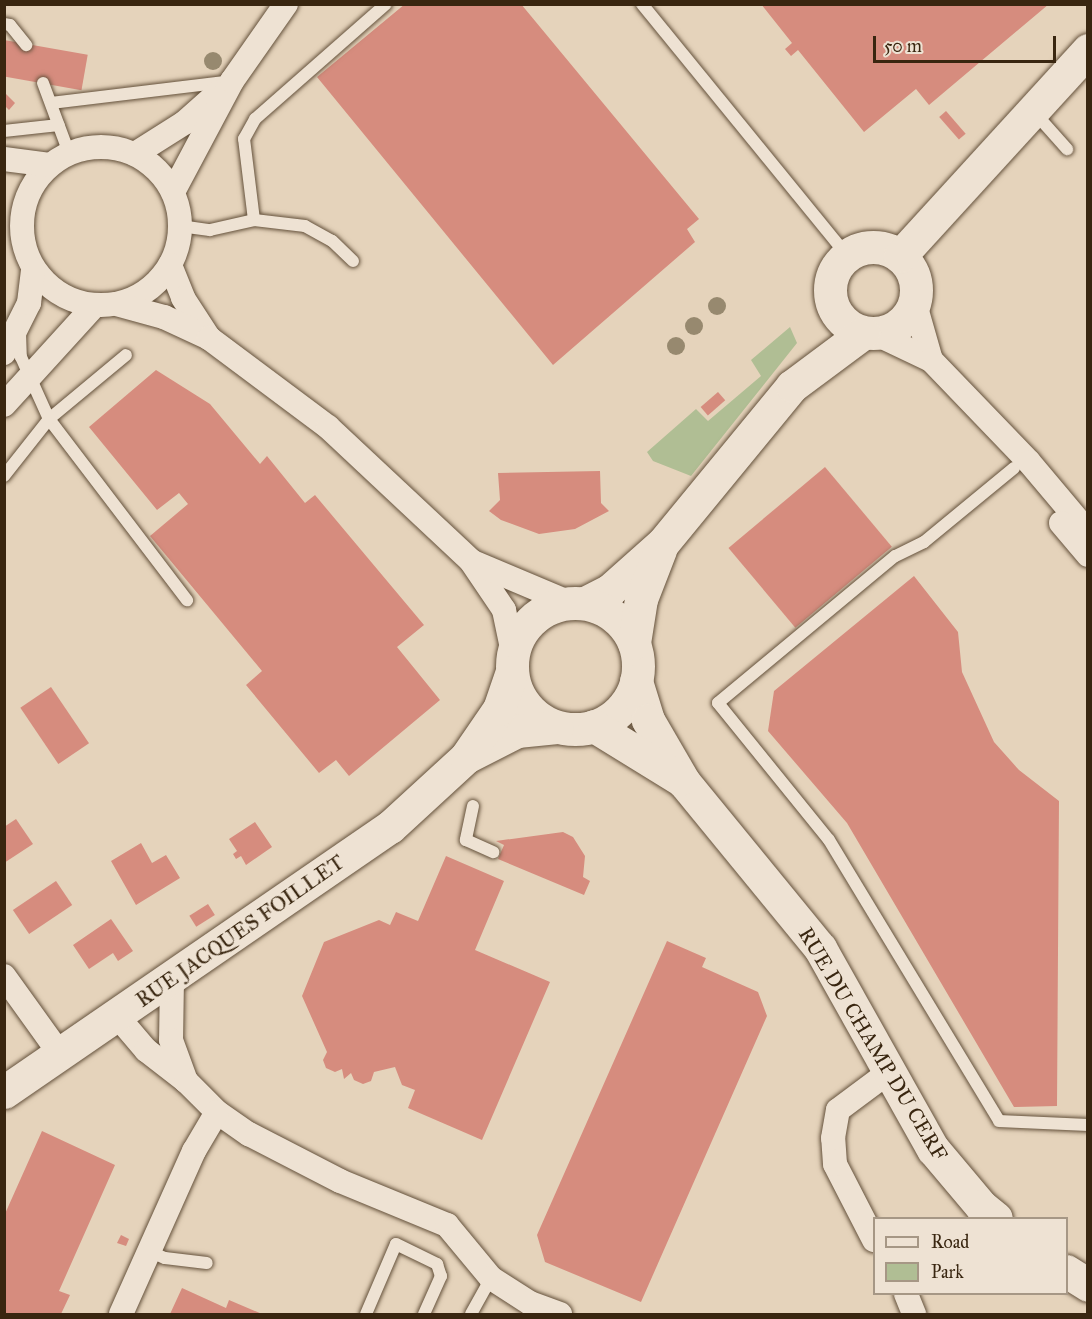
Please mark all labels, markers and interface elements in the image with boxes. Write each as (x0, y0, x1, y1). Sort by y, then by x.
scale bar (876, 24, 1059, 62)
text: 50 m (884, 35, 922, 57)
street label: RUE JACQUES FOILLET (131, 849, 349, 1013)
street label: RUE DU CHAMP DU CERF (793, 923, 953, 1165)
legend (873, 1217, 1068, 1295)
text: Road (931, 1231, 969, 1253)
text: Park (931, 1261, 964, 1283)

